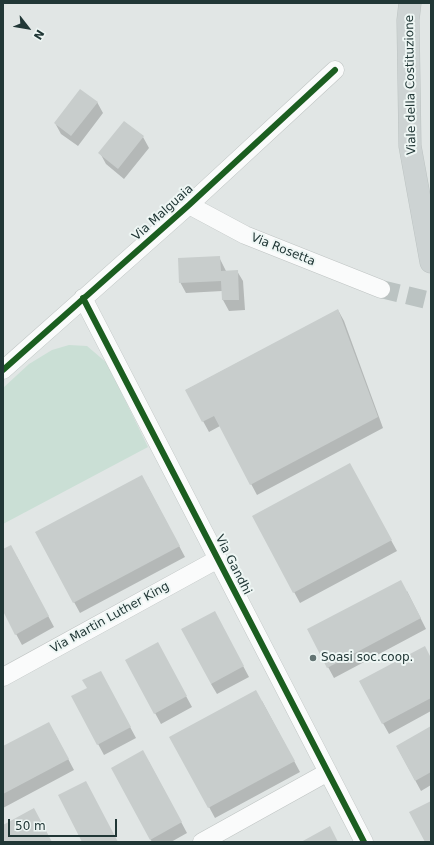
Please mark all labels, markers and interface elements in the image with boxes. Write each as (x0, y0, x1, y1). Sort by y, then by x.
north arrow (8, 8, 48, 48)
street label: Viale della Costituzione (403, 15, 419, 155)
text: N (31, 27, 47, 42)
street label: Via Malguaia (130, 182, 196, 244)
street label: Via Rosetta (249, 231, 317, 269)
street label: Via Gandhi (212, 533, 254, 597)
street label: Via Martin Luther King (48, 579, 172, 657)
place label: Soasi soc.coop. (321, 651, 413, 665)
marker: Soasi soc.coop. (308, 653, 318, 663)
scale bar (10, 811, 119, 837)
text: 50 m (15, 819, 46, 833)

